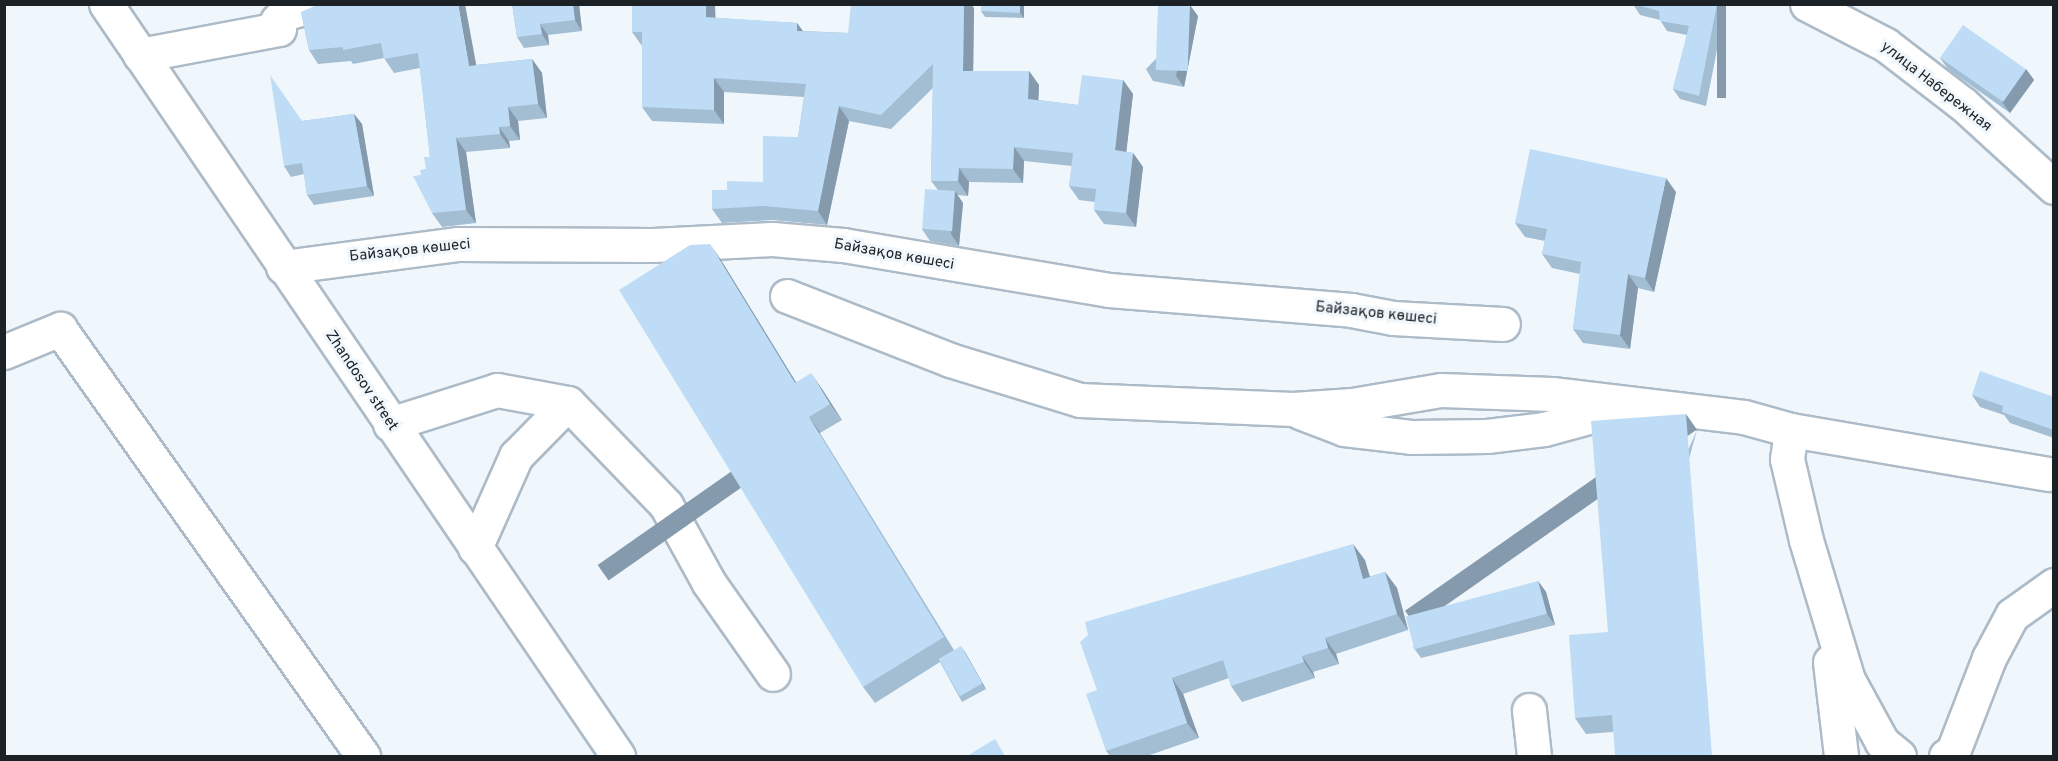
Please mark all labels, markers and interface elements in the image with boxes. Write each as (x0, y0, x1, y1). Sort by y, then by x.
street label: улица Набережная (1877, 38, 1995, 136)
street label: Байзақов көшесі (349, 236, 471, 266)
street label: Байзақов көшесі (832, 236, 956, 274)
street label: Байзақов көшесі (1315, 299, 1437, 329)
street label: Zhandosov street (321, 327, 401, 435)

